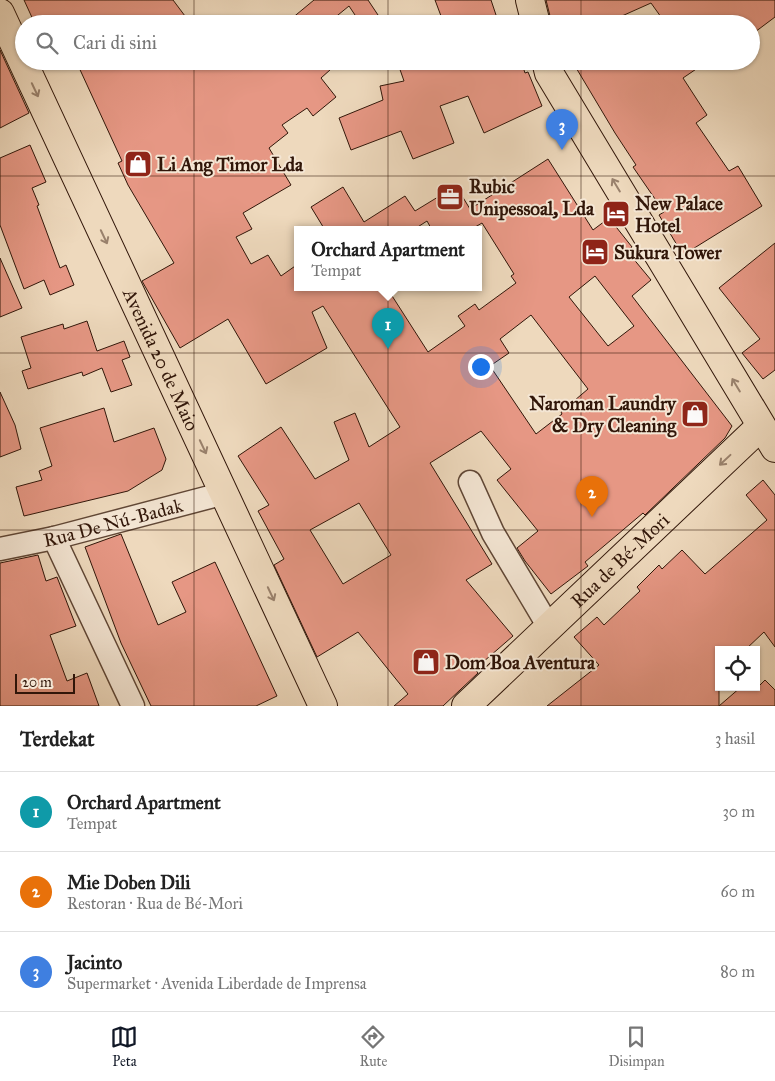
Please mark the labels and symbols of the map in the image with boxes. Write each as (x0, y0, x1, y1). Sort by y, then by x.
one-way arrow (30, 82, 40, 97)
pin: 3 (546, 109, 578, 150)
shop icon: Li Ang Timor Lda (123, 149, 153, 179)
place label: Li Ang Timor Lda (157, 153, 304, 177)
place label: Rubic Unipessoal, Lda (469, 175, 595, 221)
one-way arrow (611, 179, 621, 193)
office icon: Rubic Unipessoal, Lda (435, 182, 465, 212)
place label: New Palace Hotel (635, 192, 723, 237)
hotel icon: New Palace Hotel (601, 199, 631, 229)
one-way arrow (100, 229, 109, 244)
hotel icon: Sukura Tower (580, 237, 610, 267)
place label: Sukura Tower (614, 241, 723, 264)
street label: Avenida 20 de Maio (118, 283, 205, 434)
pin: 1 (372, 308, 404, 349)
your location (468, 354, 494, 380)
one-way arrow (730, 378, 740, 392)
place label: Naroman Laundry & Dry Cleaning (529, 392, 677, 438)
shop icon: Naroman Laundry & Dry Cleaning (680, 399, 710, 429)
one-way arrow (199, 439, 208, 454)
one-way arrow (719, 454, 732, 466)
pin: 2 (576, 476, 608, 517)
street label: Rua De Nú-Badak (41, 493, 185, 551)
street label: Rua de Bé-Mori (566, 508, 674, 612)
one-way arrow (267, 586, 277, 601)
shop icon: Dom Boa Aventura (411, 647, 441, 677)
place label: Dom Boa Aventura (445, 651, 596, 674)
scale bar (15, 671, 75, 694)

